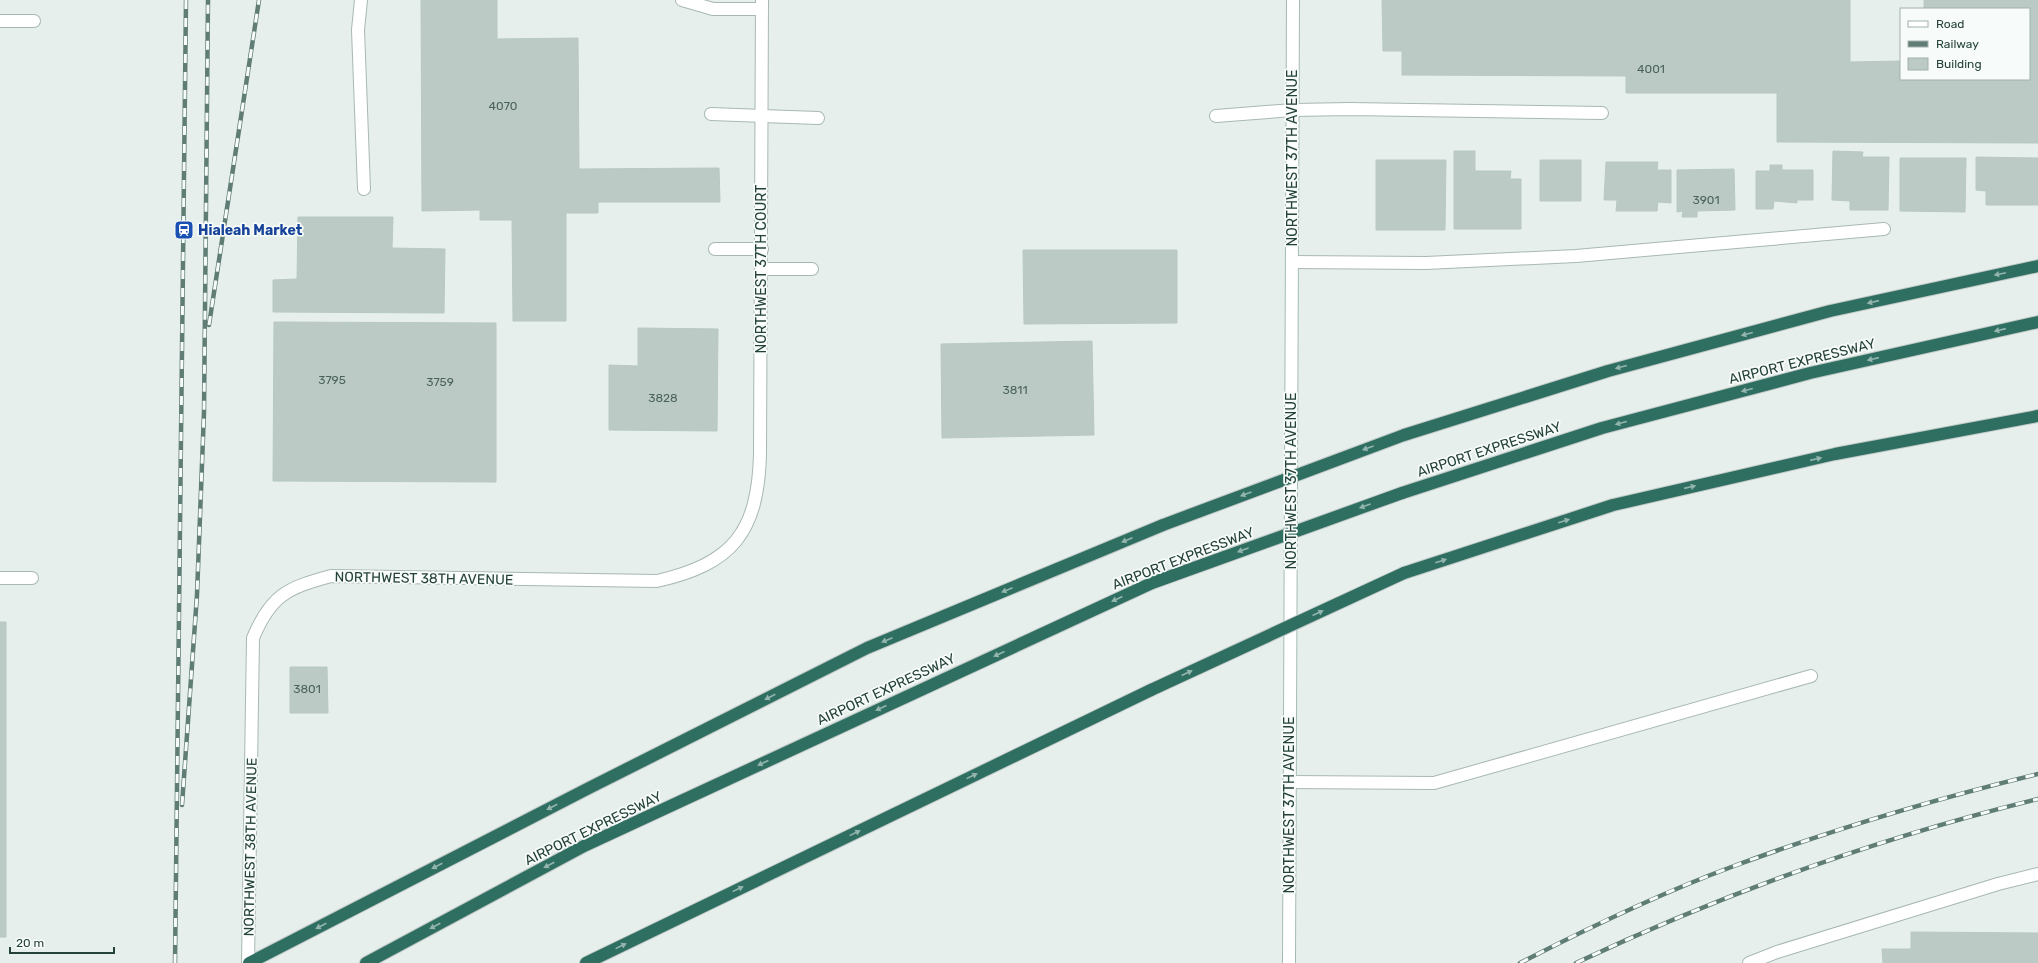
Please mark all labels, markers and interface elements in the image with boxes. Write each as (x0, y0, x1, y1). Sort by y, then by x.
legend (1900, 8, 2030, 80)
text: Road (1936, 17, 1964, 31)
text: Railway (1936, 37, 1979, 51)
text: Building (1936, 57, 1982, 71)
house number: 4001 (1637, 62, 1665, 76)
street label: NORTHWEST 37TH AVENUE (1284, 70, 1301, 246)
house number: 4070 (489, 99, 517, 113)
street label: NORTHWEST 37TH COURT (753, 185, 770, 353)
house number: 3901 (1692, 193, 1720, 207)
station icon: Hialeah Market (173, 219, 195, 241)
place label: Hialeah Market (198, 222, 303, 239)
one-way arrow (1994, 271, 2006, 277)
one-way arrow (1867, 299, 1879, 305)
one-way arrow (1994, 328, 2006, 334)
one-way arrow (1741, 331, 1753, 337)
street label: AIRPORT EXPRESSWAY (1727, 335, 1877, 388)
one-way arrow (1867, 356, 1879, 362)
one-way arrow (1615, 364, 1627, 370)
house number: 3795 (318, 373, 346, 387)
house number: 3759 (426, 375, 454, 389)
house number: 3811 (1002, 383, 1028, 397)
one-way arrow (1741, 387, 1753, 393)
house number: 3828 (648, 391, 678, 405)
street label: NORTHWEST 37TH AVENUE (1283, 393, 1300, 569)
street label: AIRPORT EXPRESSWAY (1415, 418, 1563, 481)
one-way arrow (1615, 420, 1627, 426)
one-way arrow (1361, 446, 1373, 452)
one-way arrow (1810, 455, 1823, 461)
one-way arrow (1683, 484, 1696, 490)
one-way arrow (1239, 491, 1251, 497)
one-way arrow (1359, 504, 1371, 510)
one-way arrow (1559, 518, 1571, 524)
street label: AIRPORT EXPRESSWAY (1110, 524, 1257, 593)
one-way arrow (1120, 537, 1132, 543)
one-way arrow (1237, 547, 1249, 553)
one-way arrow (1435, 558, 1447, 564)
street label: NORTHWEST 38TH AVENUE (335, 568, 513, 589)
one-way arrow (1001, 586, 1013, 593)
one-way arrow (1111, 596, 1122, 602)
one-way arrow (1312, 610, 1323, 616)
one-way arrow (881, 636, 893, 643)
street label: AIRPORT EXPRESSWAY (814, 650, 958, 729)
one-way arrow (993, 651, 1004, 657)
one-way arrow (1181, 670, 1192, 676)
house number: 3801 (293, 682, 321, 696)
one-way arrow (764, 694, 776, 700)
one-way arrow (875, 705, 886, 711)
street label: NORTHWEST 37TH AVENUE (1281, 717, 1298, 893)
street label: NORTHWEST 38TH AVENUE (240, 758, 261, 936)
one-way arrow (757, 760, 768, 766)
one-way arrow (967, 773, 978, 779)
street label: AIRPORT EXPRESSWAY (522, 788, 665, 869)
one-way arrow (546, 804, 558, 810)
one-way arrow (850, 830, 861, 836)
one-way arrow (544, 861, 555, 868)
one-way arrow (431, 863, 442, 870)
one-way arrow (733, 886, 744, 892)
one-way arrow (315, 923, 327, 929)
one-way arrow (429, 923, 441, 929)
scale bar (10, 929, 114, 955)
text: 20 m (16, 936, 44, 950)
one-way arrow (616, 943, 627, 949)

